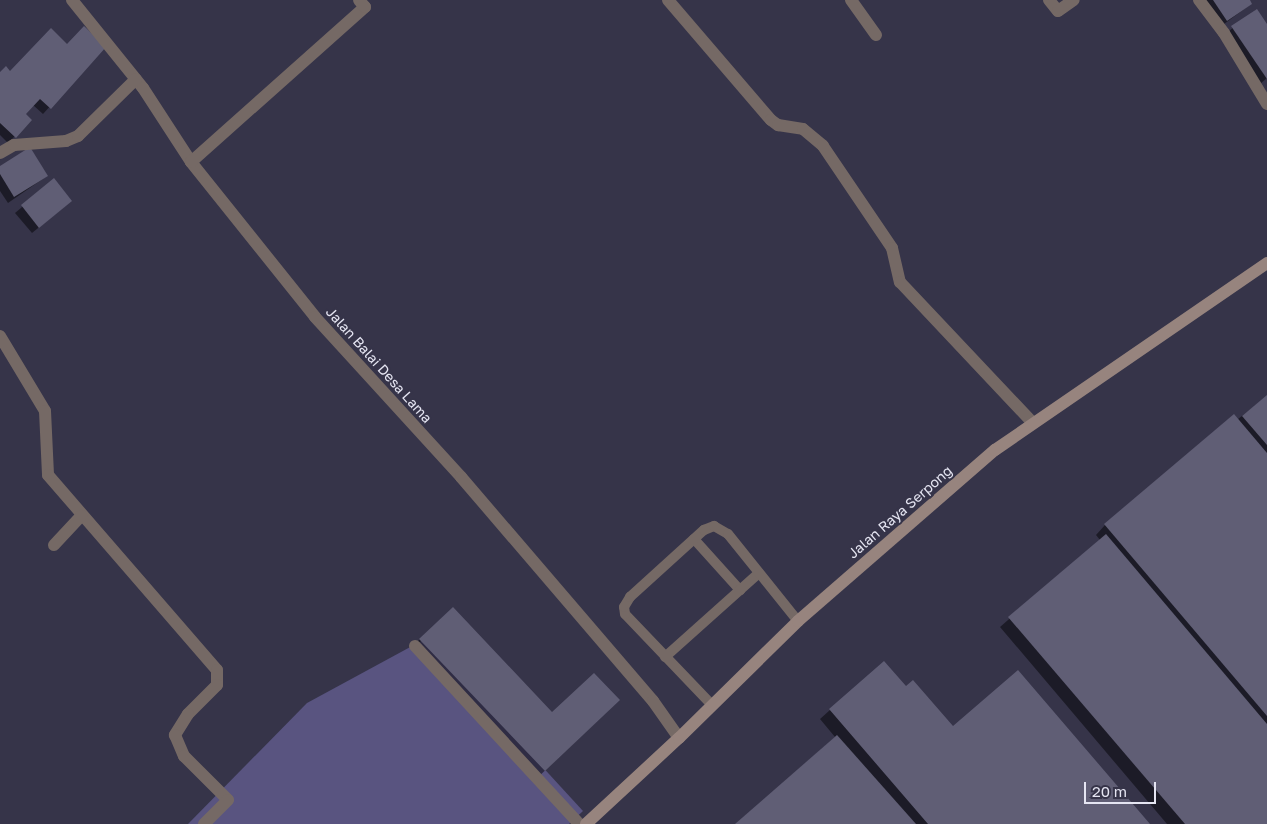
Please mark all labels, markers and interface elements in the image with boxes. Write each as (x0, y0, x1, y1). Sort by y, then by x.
street label: Jalan Balai Desa Lama (323, 304, 435, 426)
street label: Jalan Raya Serpong (844, 462, 956, 562)
scale bar (1087, 772, 1160, 804)
text: 20 m (1092, 782, 1127, 800)

